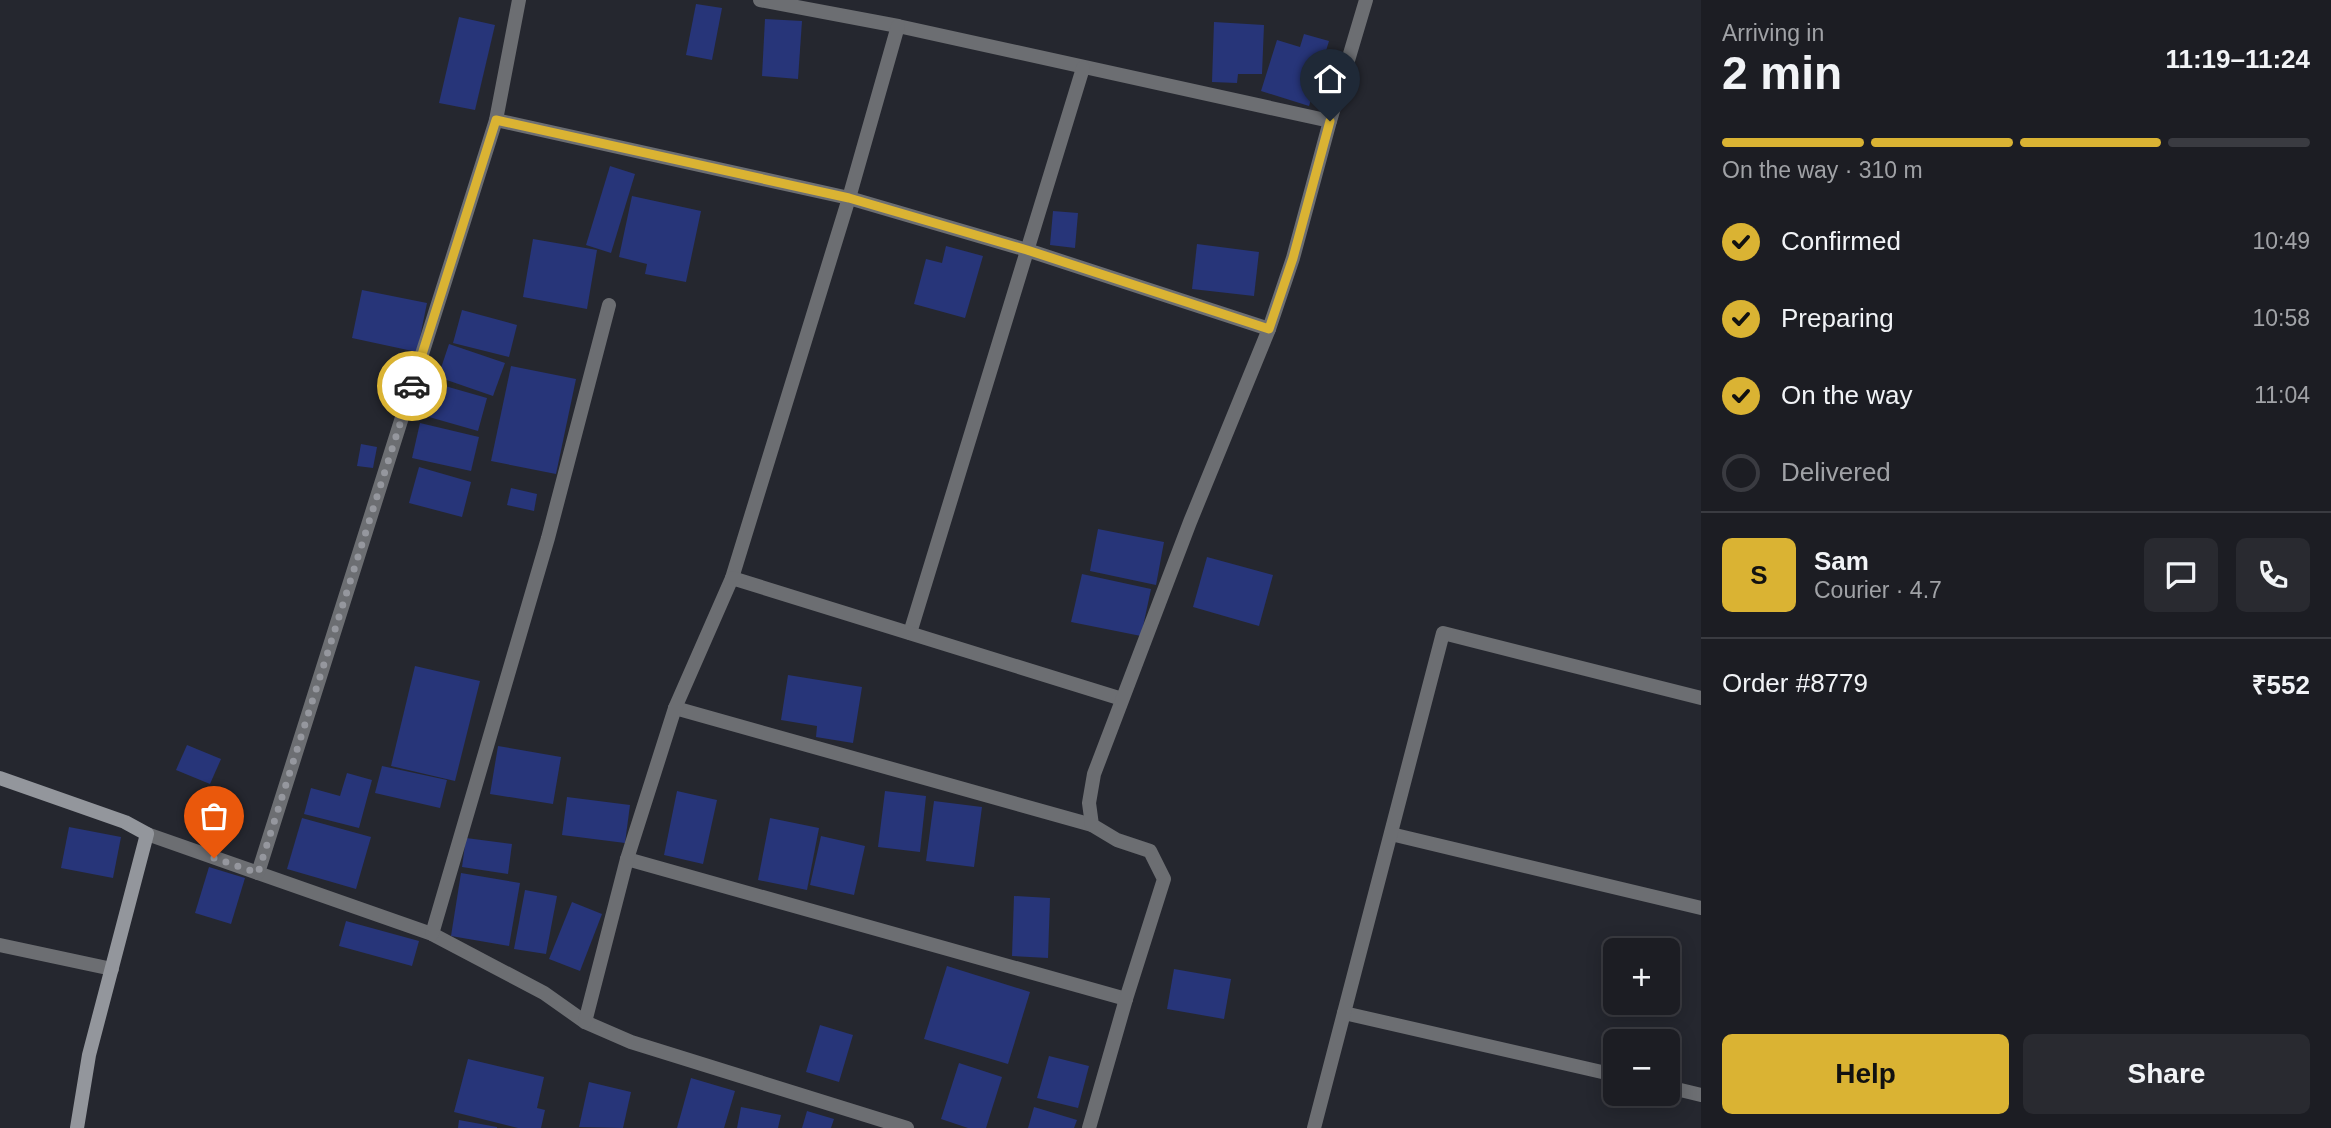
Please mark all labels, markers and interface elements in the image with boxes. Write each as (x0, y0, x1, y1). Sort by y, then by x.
text: Arriving in (1722, 20, 1824, 46)
text: 11:19–11:24 (2165, 44, 2310, 74)
text: 2 min (1722, 47, 1842, 99)
pin (1300, 49, 1360, 121)
icon: home (1311, 60, 1349, 98)
text: On the way · 310 m (1722, 157, 1923, 183)
icon: check (1722, 223, 1760, 261)
text: Confirmed (1781, 226, 1901, 256)
text: 10:49 (2252, 228, 2310, 254)
icon: check (1722, 300, 1760, 338)
text: Preparing (1781, 303, 1894, 333)
text: 10:58 (2252, 305, 2310, 331)
courier (377, 351, 447, 421)
icon: car (393, 367, 431, 405)
icon: check (1722, 377, 1760, 415)
text: On the way (1781, 380, 1913, 410)
text: 11:04 (2254, 382, 2310, 408)
text: Delivered (1781, 457, 1891, 487)
button: chat (2144, 538, 2218, 612)
button: phone (2236, 538, 2310, 612)
text: Sam (1814, 546, 1869, 576)
text: S (1750, 560, 1768, 590)
text: Courier · 4.7 (1814, 577, 1942, 603)
text: Order #8779 (1722, 668, 1868, 698)
text: ₹552 (2252, 670, 2310, 700)
pin (184, 786, 244, 858)
icon: bag (195, 797, 233, 835)
map controls (1603, 938, 1680, 1106)
button: + (1603, 938, 1680, 1015)
button: − (1603, 1029, 1680, 1106)
button: Help (1722, 1034, 2009, 1114)
button: Share (2023, 1034, 2310, 1114)

